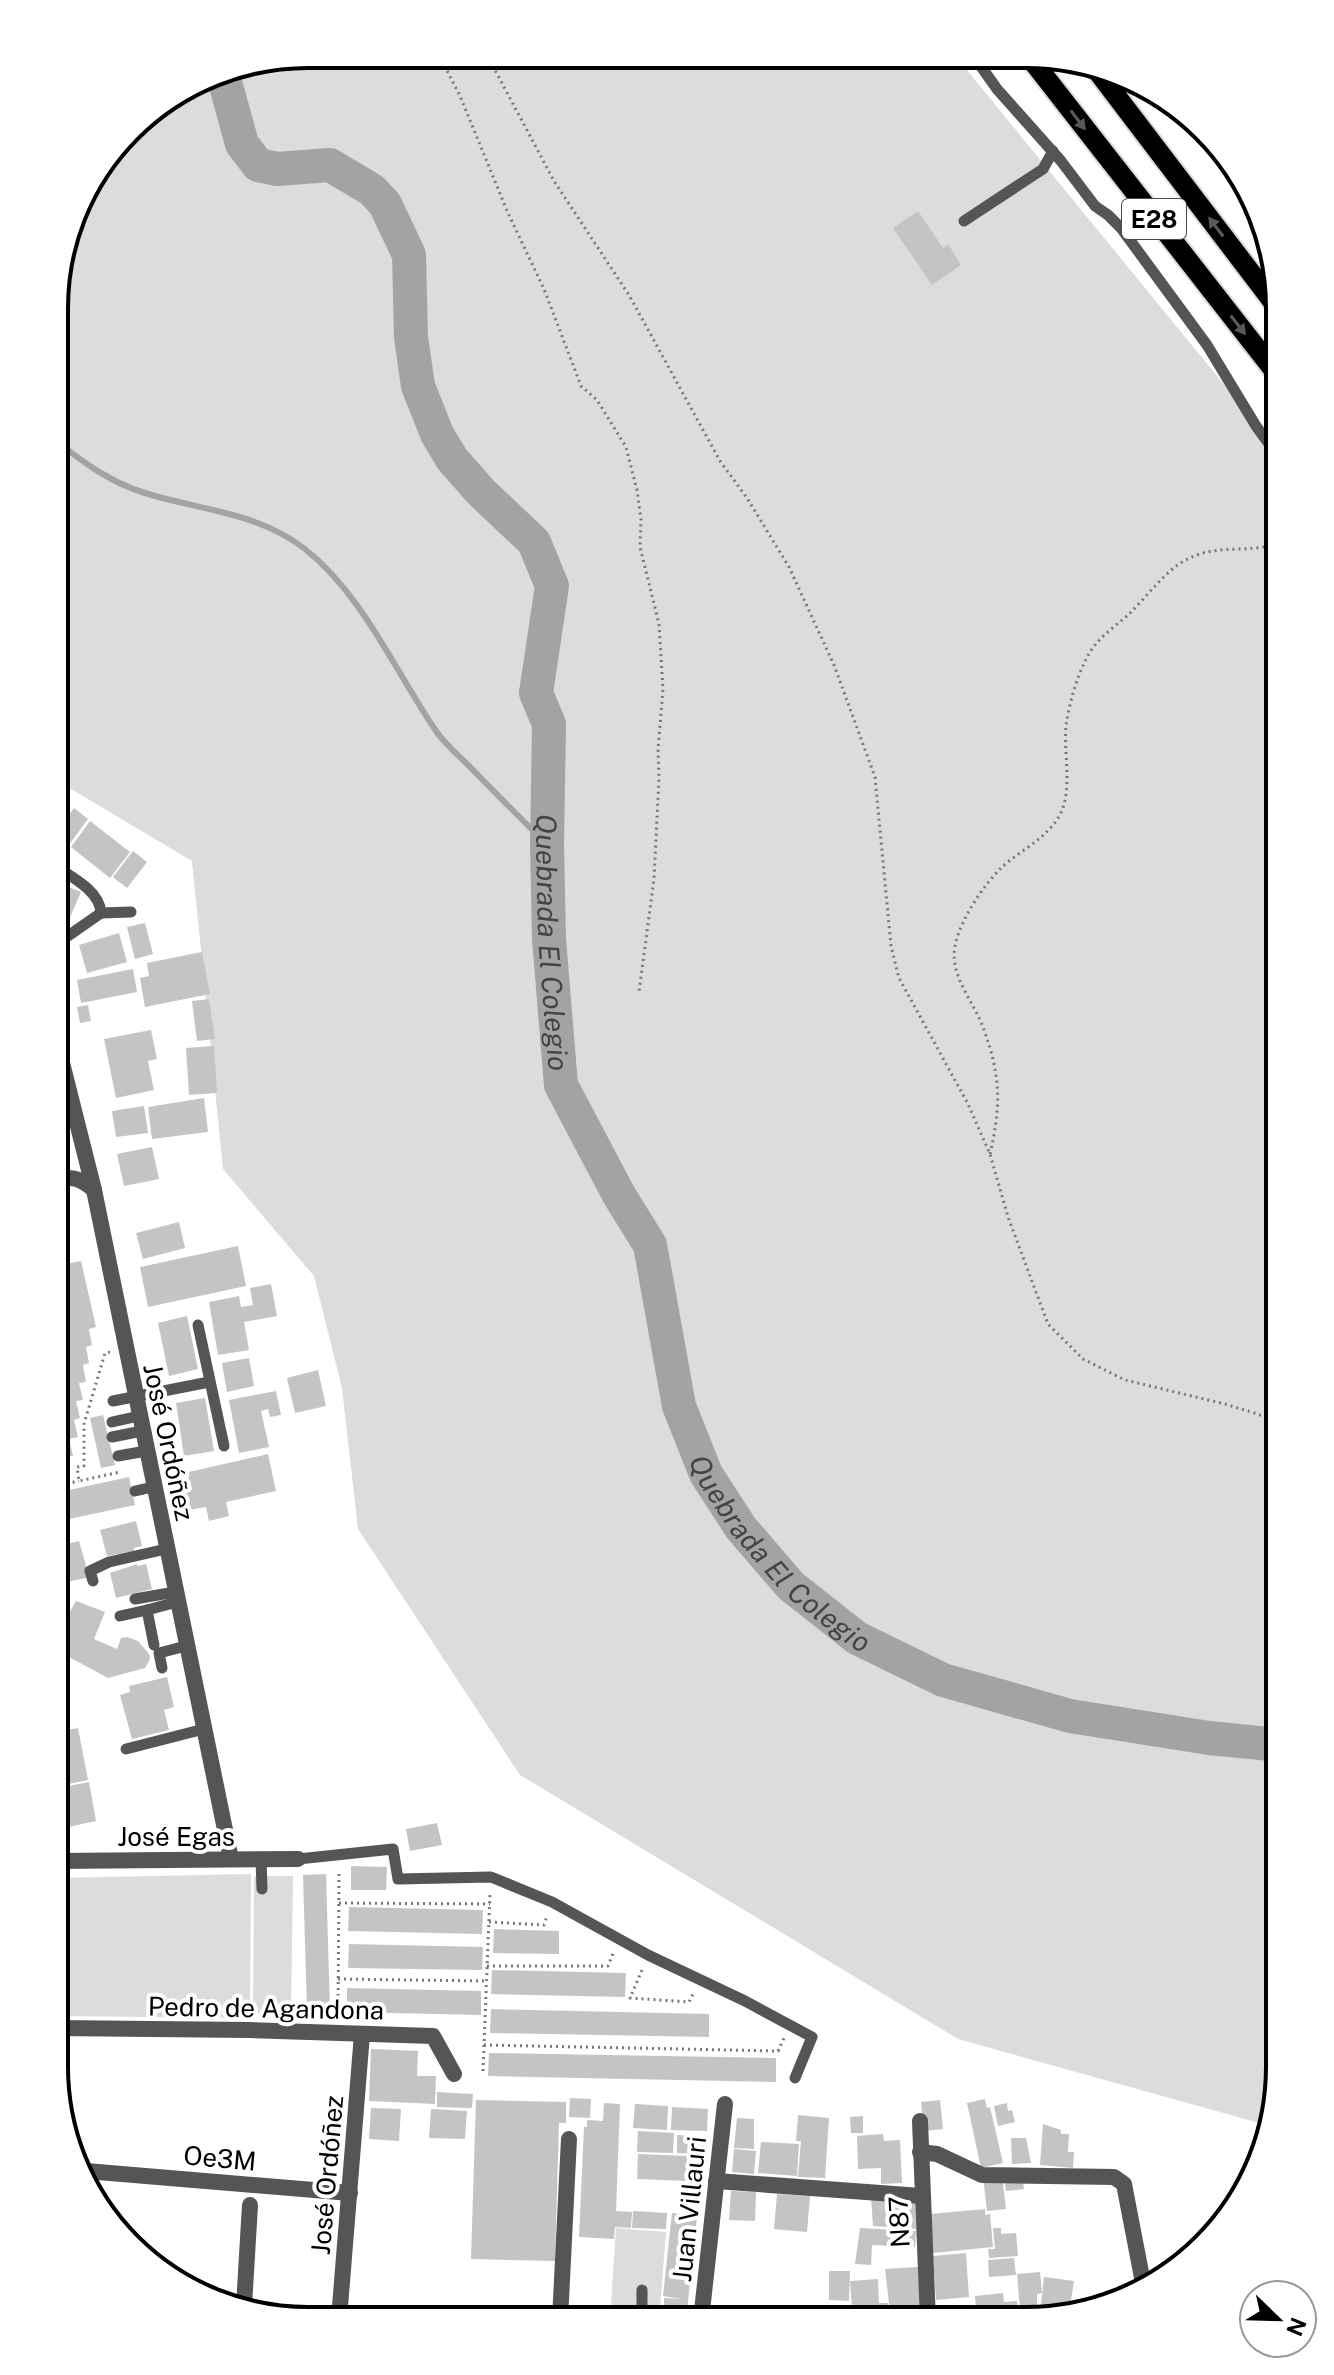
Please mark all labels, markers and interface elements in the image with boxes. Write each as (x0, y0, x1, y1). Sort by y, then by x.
one-way arrow (1070, 110, 1086, 131)
road number: E28 (1122, 199, 1186, 239)
one-way arrow (1208, 216, 1224, 237)
one-way arrow (1230, 315, 1246, 335)
water label: Quebrada El Colegio (530, 814, 576, 1072)
street label: José Ordóñez (137, 1361, 201, 1523)
water label: Quebrada El Colegio (683, 1450, 876, 1658)
street label: José Egas (117, 1821, 235, 1852)
street label: Pedro de Agandona (148, 1990, 384, 2026)
street label: José Ordóñez (305, 2094, 349, 2256)
street label: Juan Villauri (666, 2135, 712, 2283)
street label: Oe3M (182, 2139, 258, 2177)
street label: N87 (882, 2195, 916, 2249)
north arrow (1238, 2279, 1318, 2359)
text: N (1281, 2314, 1312, 2340)

